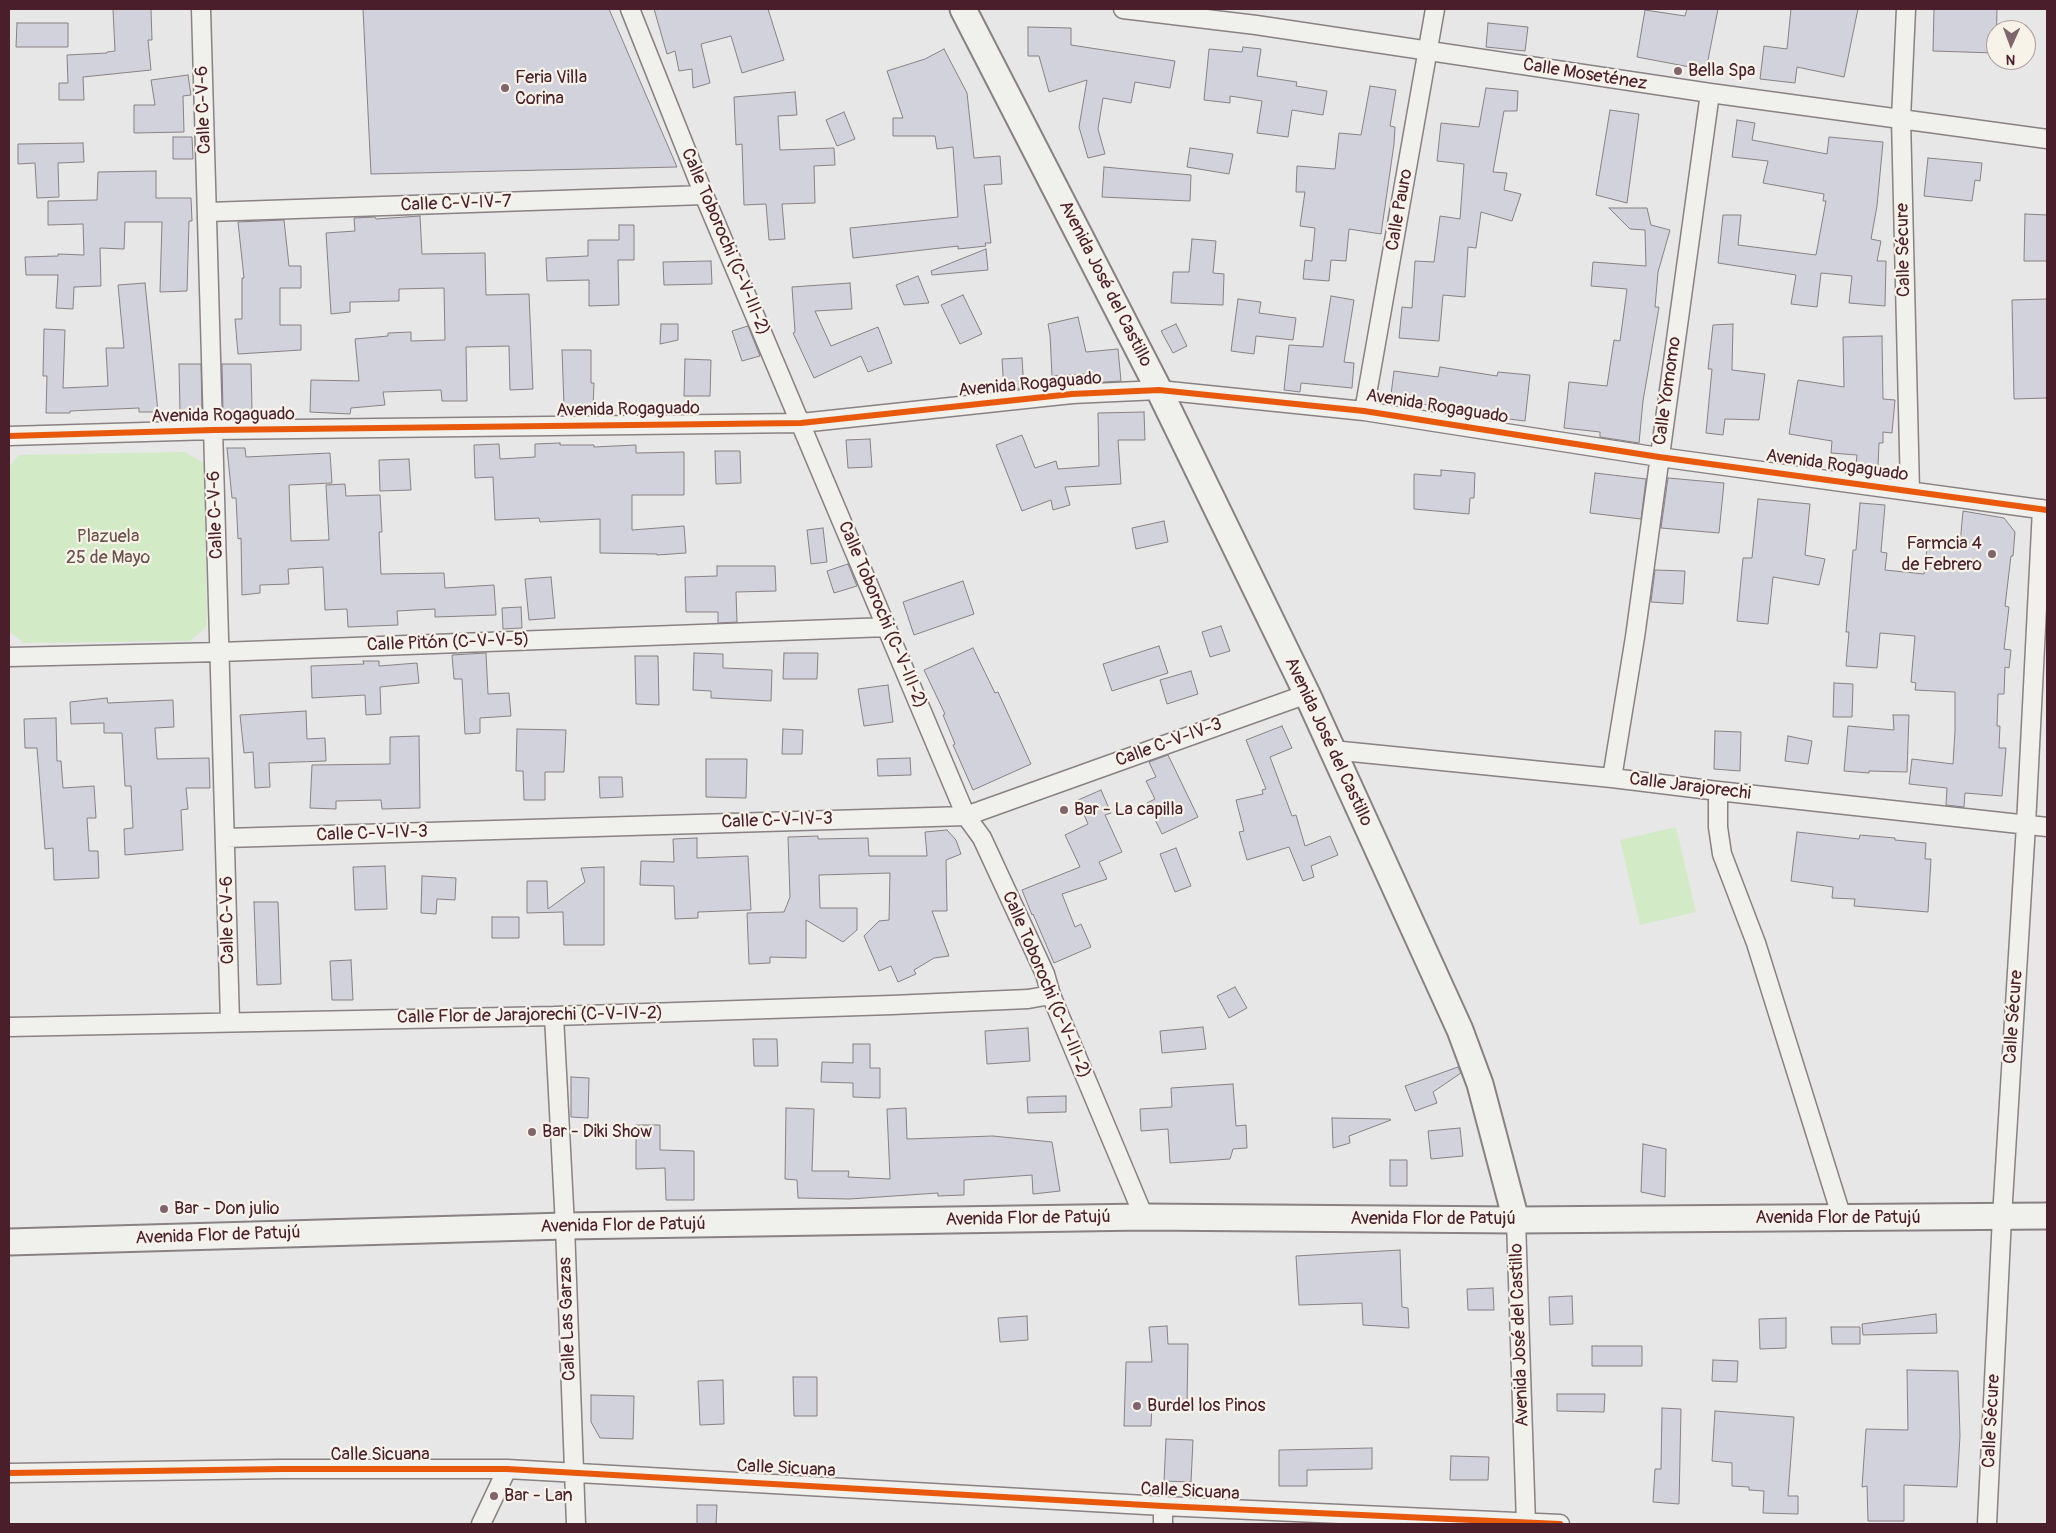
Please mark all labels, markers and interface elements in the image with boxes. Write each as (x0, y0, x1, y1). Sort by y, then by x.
north arrow (1986, 20, 2036, 70)
text: N (2005, 51, 2016, 68)
street label: Calle Moseténez (1521, 55, 1649, 95)
place label: Bella Spa (1688, 60, 1755, 82)
street label: Calle C-V-6 (192, 65, 216, 155)
marker: Bella Spa (1672, 65, 1684, 77)
place label: Feria Villa Corina (515, 67, 587, 110)
marker: Feria Villa Corina (499, 82, 511, 94)
street label: Calle Toborochi (C-V-III-2) (676, 145, 774, 339)
street label: Calle Pauro (1382, 167, 1418, 253)
street label: Calle C-V-IV-7 (400, 191, 512, 217)
street label: Avenida José del Castillo (1054, 197, 1156, 371)
street label: Calle Sécure (1892, 203, 1916, 297)
street label: Calle Yomomo (1650, 335, 1686, 447)
street label: Avenida Rogaguado (957, 368, 1103, 402)
street label: Avenida Rogaguado (1364, 385, 1510, 429)
street label: Avenida Rogaguado (556, 398, 700, 422)
street label: Avenida Rogaguado (151, 404, 295, 428)
street label: Avenida Rogaguado (1764, 445, 1910, 487)
street label: Calle C-V-6 (204, 470, 228, 560)
street label: Calle Toborochi (C-V-III-2) (833, 518, 931, 712)
park label: Plazuela 25 de Mayo (66, 526, 150, 568)
place label: Farmcia 4 de Febrero (1902, 533, 1982, 576)
marker: Farmcia 4 de Febrero (1986, 548, 1998, 560)
street label: Calle Pitón (C-V-V-5) (366, 629, 530, 657)
street label: Avenida José del Castillo (1279, 654, 1377, 830)
street label: Calle C-V-IV-3 (1113, 714, 1225, 772)
street label: Calle Jarajorechi (1628, 769, 1752, 805)
place label: Bar - La capilla (1074, 799, 1183, 821)
marker: Bar - La capilla (1058, 804, 1070, 816)
street label: Calle C-V-IV-3 (721, 808, 833, 834)
street label: Calle C-V-IV-3 (316, 821, 428, 847)
street label: Calle C-V-6 (216, 876, 240, 964)
street label: Calle Toborochi (C-V-III-2) (997, 888, 1095, 1082)
street label: Calle Sécure (2000, 969, 2028, 1065)
street label: Calle Flor de Jarajorechi (C-V-IV-2) (397, 1003, 663, 1029)
place label: Bar - Diki Show (542, 1121, 652, 1143)
marker: Bar - Diki Show (526, 1126, 538, 1138)
place label: Bar - Don julio (174, 1198, 279, 1220)
marker: Bar - Don julio (158, 1203, 170, 1215)
street label: Avenida Flor de Patujú (945, 1207, 1111, 1231)
street label: Avenida Flor de Patujú (1755, 1207, 1921, 1229)
street label: Avenida Flor de Patujú (1350, 1208, 1516, 1230)
street label: Avenida Flor de Patujú (540, 1214, 706, 1238)
street label: Avenida Flor de Patujú (135, 1222, 301, 1250)
street label: Avenida José del Castillo (1506, 1243, 1534, 1427)
street label: Calle Las Garzas (555, 1257, 581, 1381)
street label: Calle Sécure (1979, 1373, 2005, 1469)
place label: Burdel los Pinos (1147, 1395, 1265, 1417)
marker: Burdel los Pinos (1131, 1400, 1143, 1412)
street label: Calle Sicuana (330, 1444, 430, 1466)
street label: Calle Sicuana (736, 1456, 836, 1482)
street label: Calle Sicuana (1140, 1479, 1240, 1505)
place label: Bar - Lan (504, 1485, 573, 1507)
marker: Bar - Lan (488, 1490, 500, 1502)

